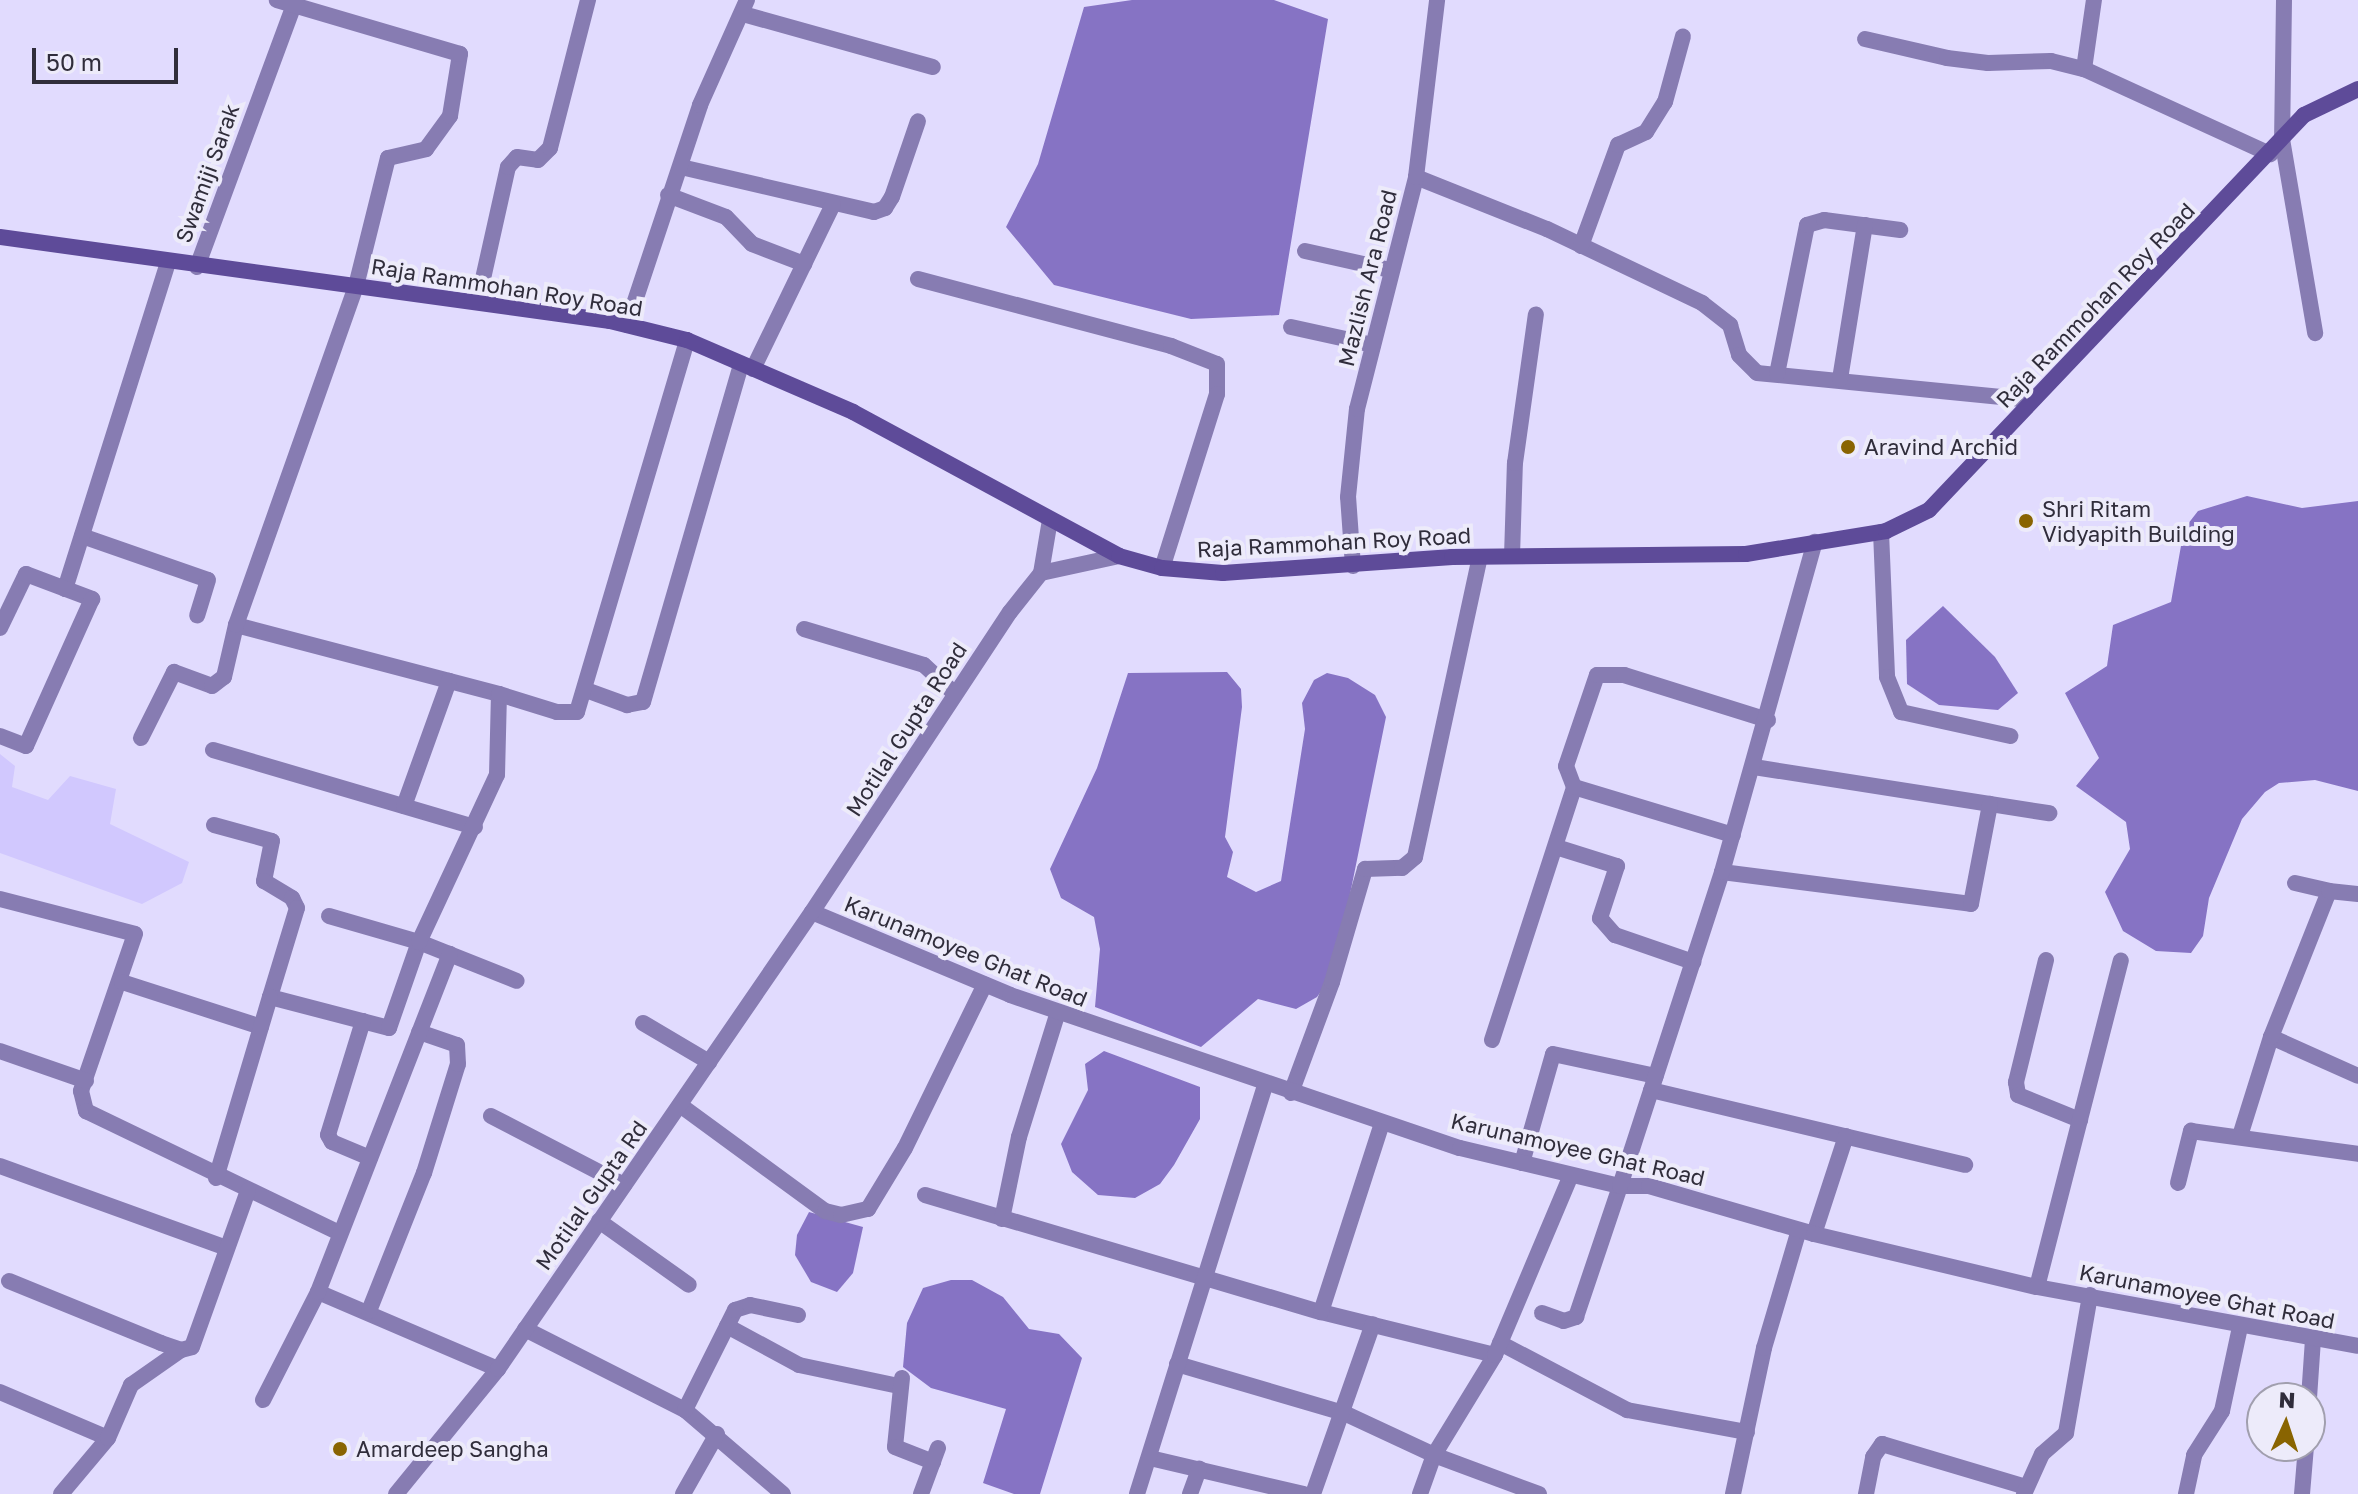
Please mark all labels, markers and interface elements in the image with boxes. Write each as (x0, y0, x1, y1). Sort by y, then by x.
scale bar (36, 32, 182, 82)
text: 50 m (46, 47, 102, 76)
street label: Swamiji Sarak (170, 100, 244, 246)
street label: Mazlish Ara Road (1332, 187, 1402, 369)
street label: Raja Rammohan Roy Road (1990, 197, 2200, 413)
street label: Raja Rammohan Roy Road (369, 252, 645, 322)
place label: Aravind Archid (1864, 434, 2018, 460)
marker: Aravind Archid (1839, 438, 1857, 456)
place label: Shri Ritam Vidyapith Building (2042, 495, 2235, 546)
marker: Shri Ritam Vidyapith Building (2017, 512, 2035, 530)
street label: Raja Rammohan Roy Road (1196, 522, 1472, 562)
street label: Motilal Gupta Road (840, 637, 972, 821)
street label: Karunamoyee Ghat Road (841, 890, 1091, 1012)
street label: Karunamoyee Ghat Road (1448, 1107, 1708, 1191)
street label: Motilal Gupta Rd (530, 1115, 652, 1275)
street label: Karunamoyee Ghat Road (2077, 1258, 2337, 1334)
north arrow (2246, 1382, 2326, 1462)
text: N (2278, 1386, 2296, 1413)
place label: Amardeep Sangha (356, 1436, 549, 1462)
marker: Amardeep Sangha (331, 1440, 349, 1458)

